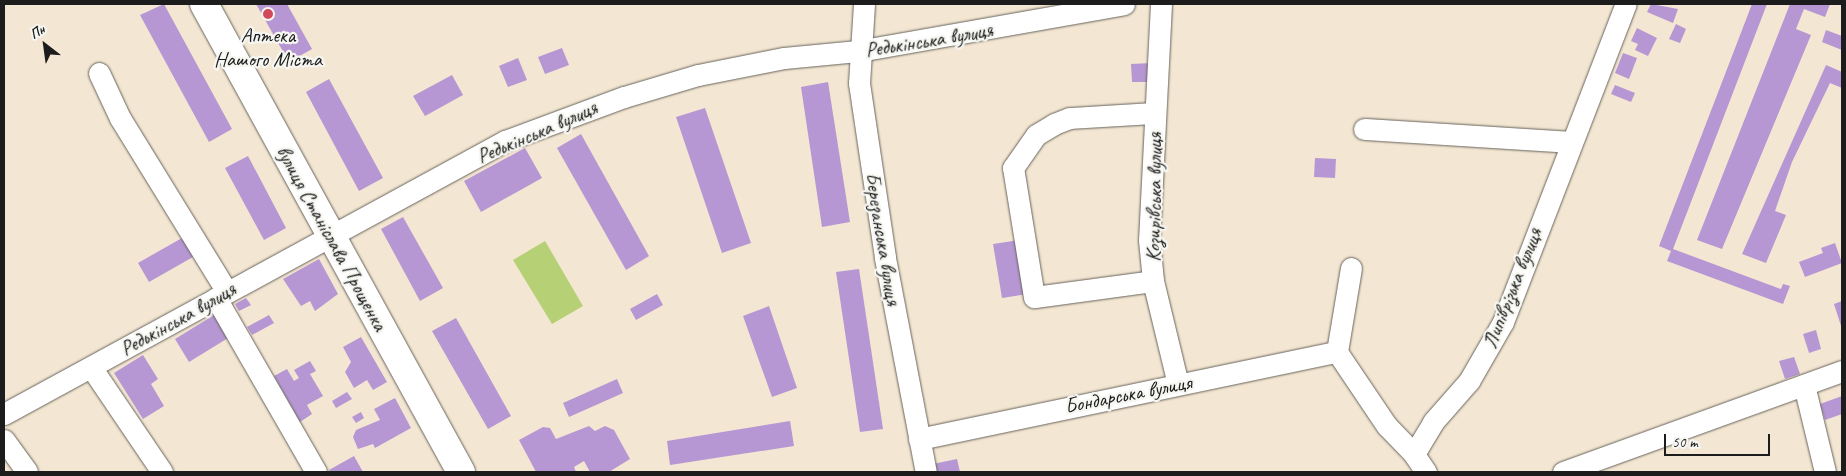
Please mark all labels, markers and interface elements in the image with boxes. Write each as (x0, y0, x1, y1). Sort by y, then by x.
marker: Аптека Нашого Міста (262, 8, 274, 20)
street label: Редькінська вулиця (863, 17, 995, 63)
north arrow (20, 20, 70, 70)
text: Пн (27, 21, 48, 43)
place label: Аптека Нашого Міста (214, 22, 322, 72)
street label: Редькінська вулиця (473, 95, 601, 169)
street label: Козирівська вулиця (1140, 132, 1168, 262)
street label: вулиця Станіслава Прощенка (271, 141, 393, 335)
street label: Березанська вулиця (860, 170, 906, 308)
street label: Липіврізька вулиця (1476, 224, 1548, 352)
street label: Редькінська вулиця (115, 277, 241, 361)
street label: Бондарська вулиця (1062, 369, 1194, 419)
scale bar (1666, 424, 1772, 456)
text: 50 m (1672, 433, 1698, 452)

